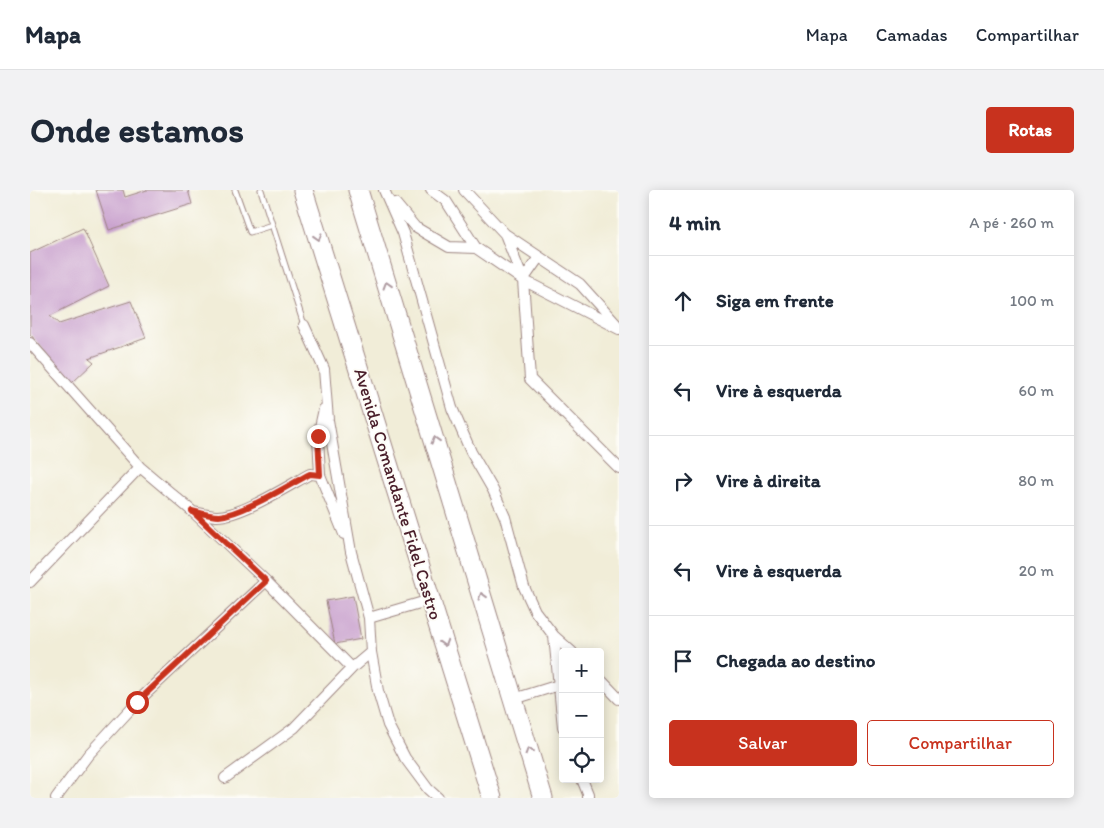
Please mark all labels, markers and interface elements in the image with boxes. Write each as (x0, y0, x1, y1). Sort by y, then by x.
text: Mapa (25, 20, 81, 49)
text: Mapa (806, 24, 848, 46)
text: Camadas (876, 24, 948, 46)
text: Compartilhar (976, 24, 1079, 46)
button: Rotas (986, 107, 1074, 153)
text: Onde estamos (30, 109, 244, 151)
text: 4 min (669, 210, 721, 235)
text: A pé · 260 m (969, 213, 1054, 232)
one-way arrow (312, 232, 322, 240)
one-way arrow (382, 281, 392, 290)
icon: ahead (669, 287, 697, 315)
text: Siga em frente (716, 289, 834, 312)
text: 100 m (1010, 291, 1054, 310)
street label: Avenida Comandante Fidel Castro (349, 365, 447, 623)
icon: left (669, 377, 697, 405)
text: Vire à esquerda (716, 379, 842, 402)
text: 60 m (1019, 381, 1054, 400)
route end (307, 425, 330, 448)
one-way arrow (430, 437, 440, 445)
icon: right (669, 467, 697, 495)
text: Vire à direita (716, 469, 821, 492)
text: 80 m (1018, 471, 1054, 490)
icon: left (669, 557, 697, 585)
text: Vire à esquerda (716, 559, 842, 582)
text: 20 m (1019, 561, 1054, 580)
one-way arrow (478, 592, 488, 600)
one-way arrow (438, 638, 448, 646)
icon: arrive (669, 647, 697, 675)
map controls (559, 648, 604, 783)
button: + (559, 648, 604, 693)
text: Chegada ao destino (716, 649, 875, 672)
route start (126, 691, 149, 714)
button: − (559, 693, 604, 738)
button: Salvar (669, 720, 857, 766)
button: Compartilhar (867, 720, 1054, 766)
button: locate (559, 738, 604, 783)
one-way arrow (525, 748, 535, 756)

